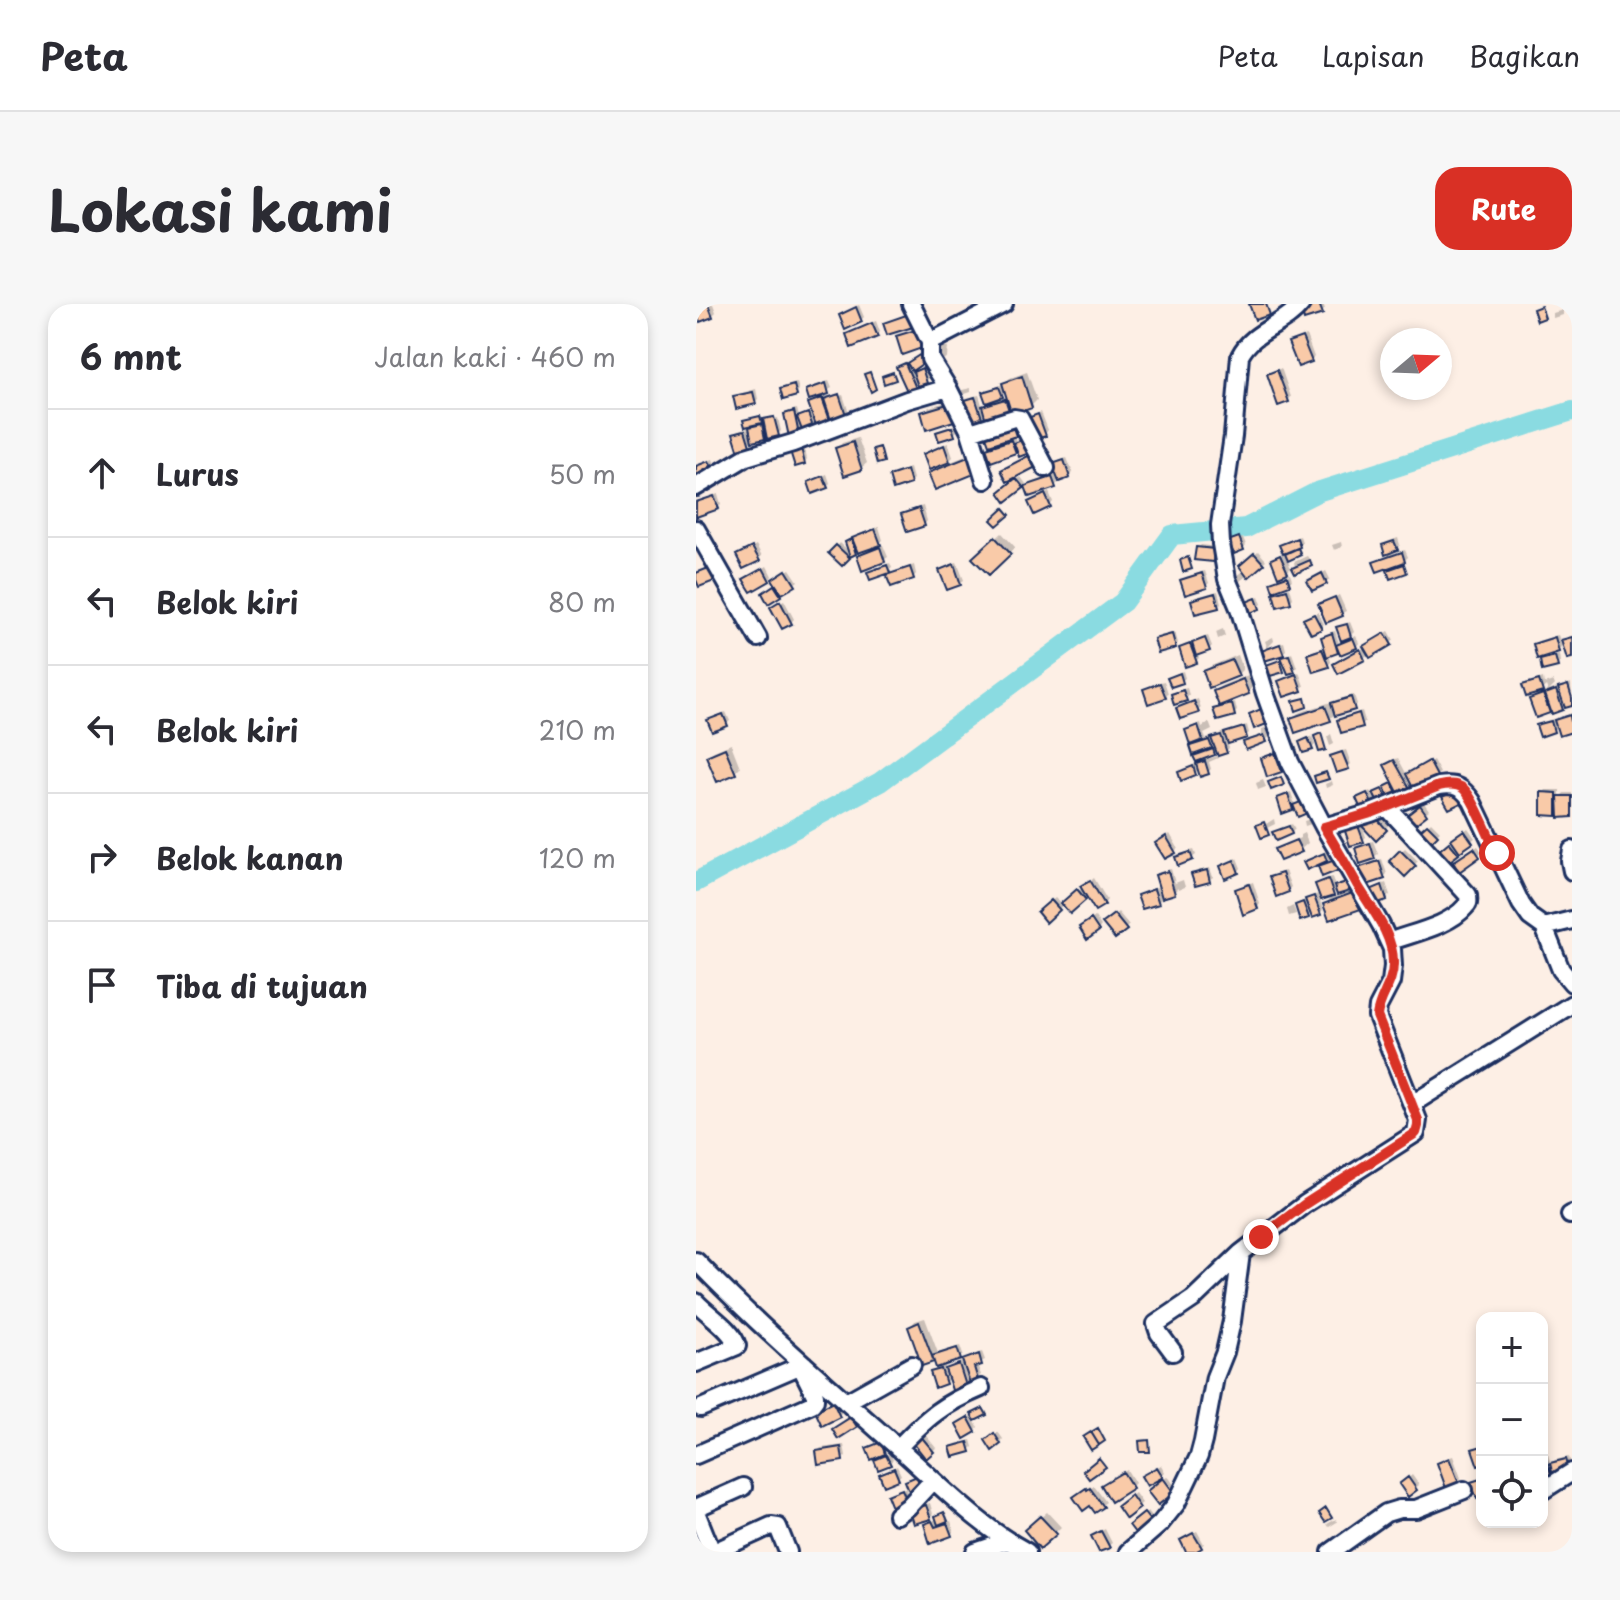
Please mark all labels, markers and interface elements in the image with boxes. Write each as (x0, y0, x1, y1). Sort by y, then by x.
text: Peta (40, 27, 128, 84)
text: Peta (1218, 34, 1278, 77)
text: Lapisan (1322, 34, 1425, 77)
text: Bagikan (1469, 34, 1580, 77)
text: Lokasi kami (48, 166, 392, 251)
button: Rute (1435, 167, 1572, 250)
north arrow (1380, 328, 1452, 400)
text: 6 mnt (80, 330, 182, 382)
text: Jalan kaki · 460 m (374, 337, 616, 376)
icon: ahead (80, 451, 124, 495)
text: Lurus (156, 451, 239, 496)
text: 50 m (549, 454, 616, 493)
icon: left (80, 579, 124, 623)
text: Belok kiri (156, 579, 298, 624)
text: 80 m (548, 582, 616, 621)
icon: left (80, 707, 124, 751)
text: Belok kiri (156, 707, 298, 752)
text: 210 m (539, 710, 616, 749)
icon: right (80, 835, 124, 879)
text: Belok kanan (156, 835, 343, 880)
route start (1479, 835, 1515, 871)
text: 120 m (539, 838, 616, 877)
icon: arrive (80, 963, 124, 1007)
text: Tiba di tujuan (156, 963, 368, 1008)
route end (1243, 1219, 1279, 1255)
map controls (1476, 1312, 1548, 1528)
button: + (1476, 1312, 1548, 1384)
button: − (1476, 1384, 1548, 1456)
button: locate (1476, 1456, 1548, 1528)

